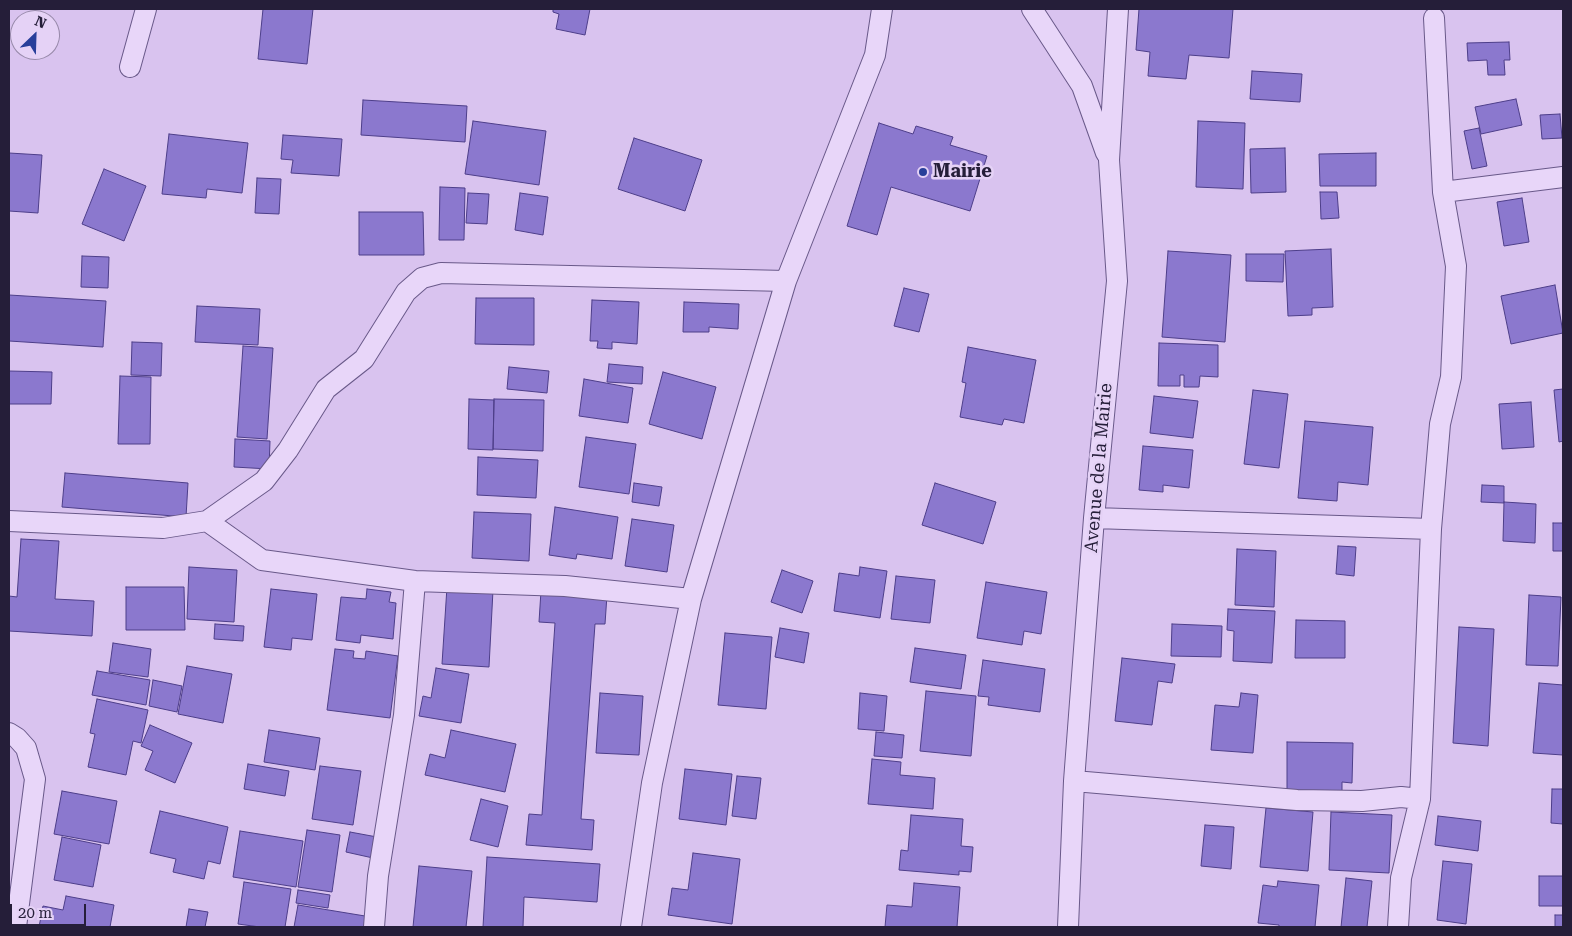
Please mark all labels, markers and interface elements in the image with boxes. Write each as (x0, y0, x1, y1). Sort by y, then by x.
north arrow (10, 10, 60, 60)
text: N (33, 13, 49, 32)
place label: Mairie (933, 161, 992, 183)
marker: Mairie (917, 166, 929, 178)
street label: Avenue de la Mairie (1081, 382, 1117, 554)
scale bar (12, 894, 89, 926)
text: 20 m (18, 904, 52, 922)

